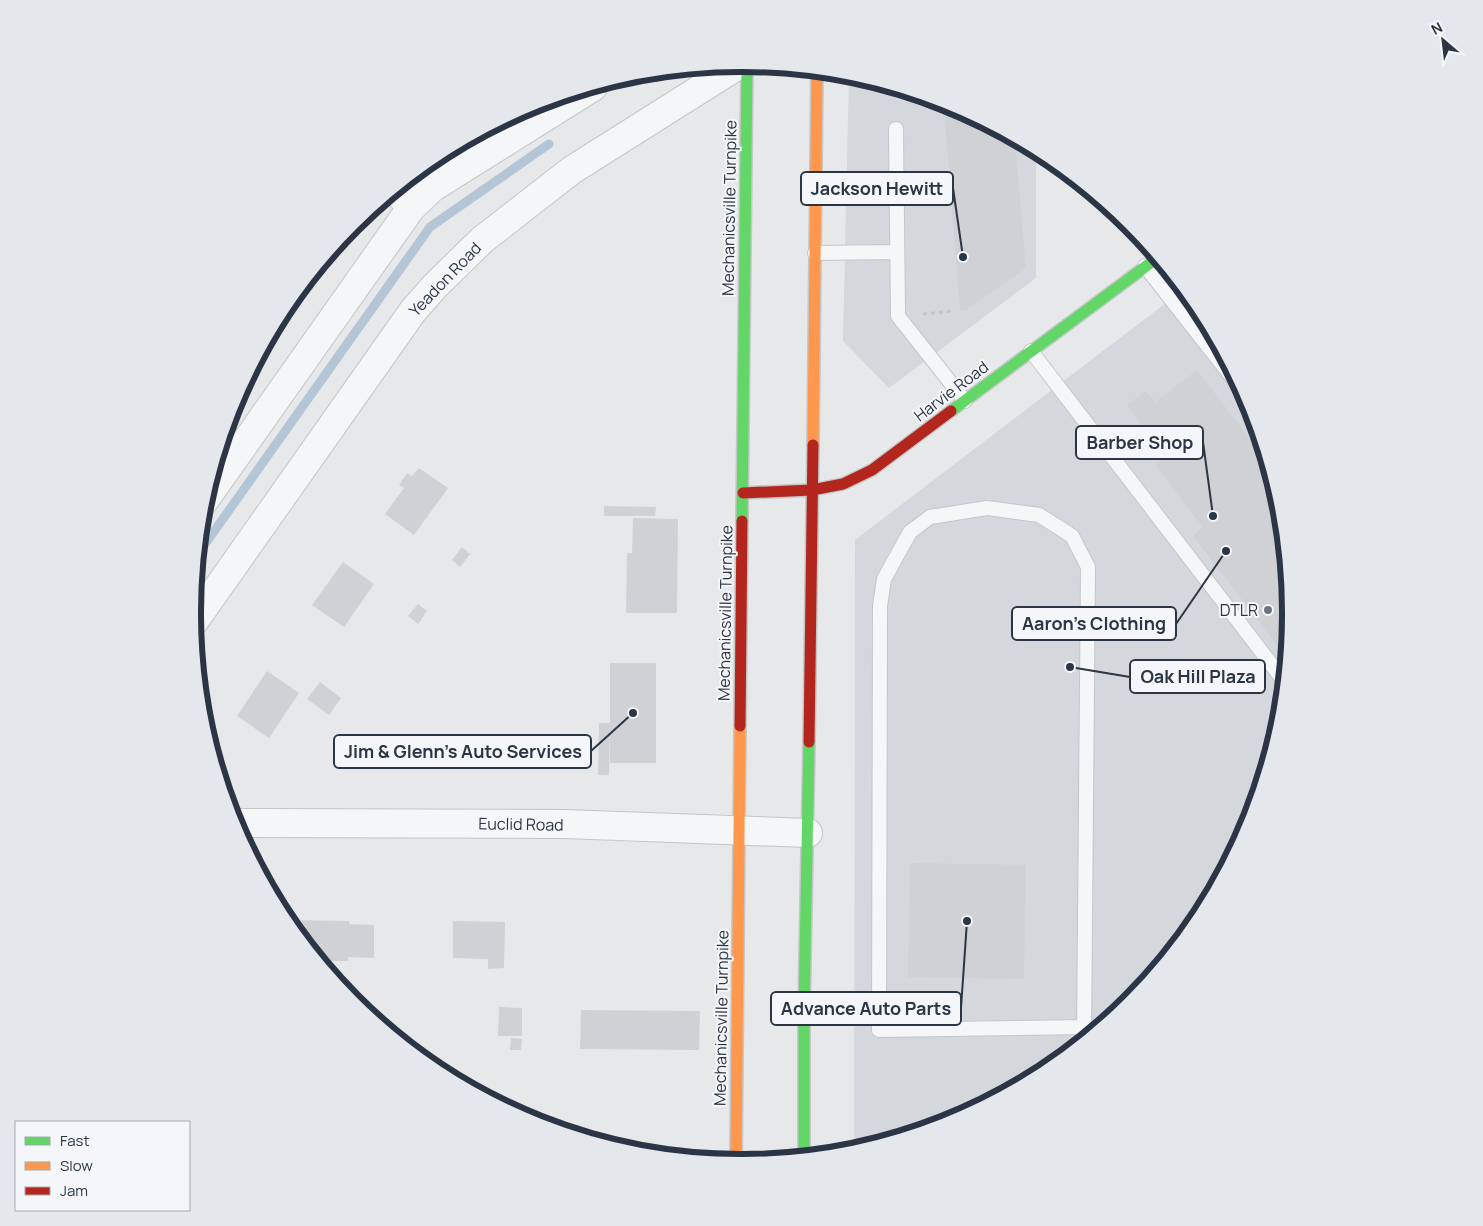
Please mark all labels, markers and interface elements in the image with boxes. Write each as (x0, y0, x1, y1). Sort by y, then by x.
north arrow (1418, 15, 1468, 65)
text: N (1428, 17, 1446, 39)
street label: Mechanicsville Turnpike (716, 120, 742, 296)
callout: Jackson Hewitt (801, 172, 953, 205)
text: Jackson Hewitt (811, 176, 943, 200)
street label: Yeadon Road (404, 237, 486, 321)
street label: Harvie Road (909, 356, 993, 426)
callout: Barber Shop (1076, 426, 1203, 459)
text: Barber Shop (1087, 430, 1193, 454)
street label: Mechanicsville Turnpike (712, 525, 738, 701)
place label: DTLR (1220, 599, 1258, 621)
marker: DTLR (1262, 604, 1274, 616)
callout: Aaron’s Clothing (1012, 607, 1176, 640)
text: Aaron’s Clothing (1022, 611, 1166, 635)
callout: Oak Hill Plaza (1130, 660, 1265, 693)
text: Oak Hill Plaza (1140, 664, 1256, 688)
callout: Jim & Glenn's Auto Services (334, 735, 591, 768)
text: Jim & Glenn's Auto Services (344, 739, 582, 763)
street label: Euclid Road (478, 812, 564, 836)
street label: Mechanicsville Turnpike (708, 930, 734, 1106)
callout: Advance Auto Parts (771, 992, 961, 1025)
text: Advance Auto Parts (781, 996, 951, 1020)
legend (15, 1121, 190, 1211)
text: Fast (60, 1130, 89, 1151)
text: Slow (60, 1155, 93, 1176)
text: Jam (60, 1180, 88, 1201)

